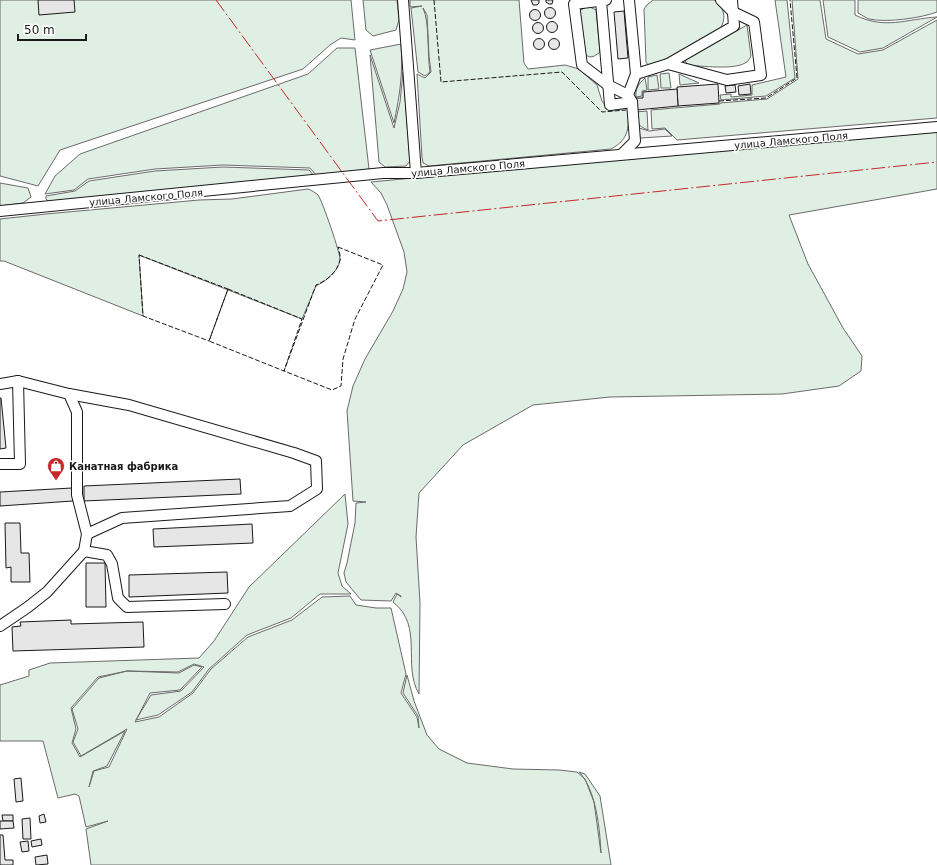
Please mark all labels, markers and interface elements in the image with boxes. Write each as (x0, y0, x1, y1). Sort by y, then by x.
scale bar (18, 16, 86, 42)
text: 50 m (24, 23, 55, 37)
street label: улица Ламского Поля (734, 130, 848, 151)
street label: улица Ламского Поля (411, 158, 525, 179)
street label: улица Ламского Поля (89, 187, 203, 208)
shop icon: Канатная фабрика (46, 456, 66, 481)
place label: Канатная фабрика (69, 461, 178, 472)

